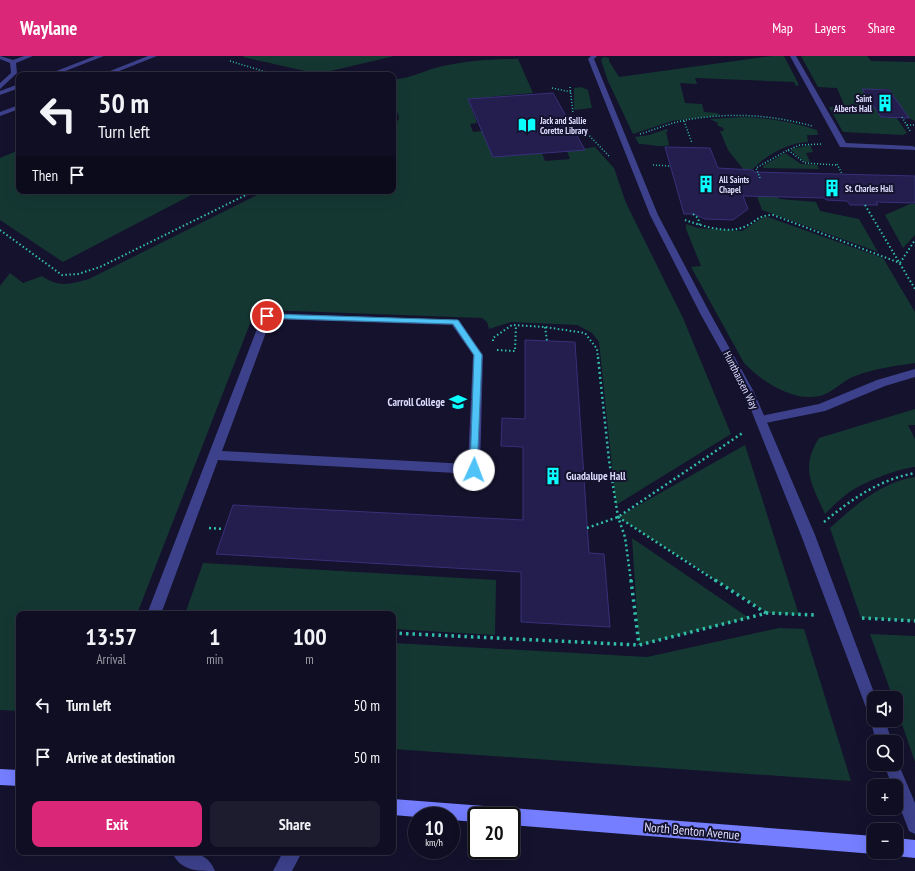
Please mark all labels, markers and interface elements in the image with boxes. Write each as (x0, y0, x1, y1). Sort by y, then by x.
text: Waylane (20, 16, 77, 40)
text: Map (772, 19, 793, 37)
text: Layers (815, 19, 846, 37)
text: Share (868, 19, 895, 37)
text: 50 m (98, 84, 149, 121)
icon: left (32, 88, 84, 140)
place label: Saint Alberts Hall (833, 93, 873, 114)
building icon: Saint Alberts Hall (875, 93, 895, 113)
library icon: Jack and Sallie Corette Library (517, 115, 537, 135)
place label: Jack and Sallie Corette Library (539, 115, 588, 136)
text: Turn left (98, 120, 150, 143)
icon: arrive (66, 164, 88, 186)
text: Then (32, 166, 58, 185)
building icon: All Saints Chapel (696, 174, 716, 194)
place label: All Saints Chapel (718, 174, 749, 195)
building icon: St. Charles Hall (822, 178, 842, 198)
place label: St. Charles Hall (845, 183, 894, 194)
pin (250, 299, 284, 333)
icon: arrive (256, 305, 278, 327)
street label: Hunthausen Way (720, 349, 762, 412)
school or university icon: Carroll College (448, 392, 468, 412)
place label: Carroll College (387, 395, 445, 409)
position arrow (453, 449, 495, 491)
building icon: Guadalupe Hall (543, 466, 563, 486)
place label: Guadalupe Hall (566, 469, 626, 483)
text: 13:57 (85, 621, 137, 652)
text: 1 (209, 621, 220, 652)
text: 100 (292, 621, 327, 652)
text: Arrival (96, 651, 126, 668)
text: min (206, 651, 223, 668)
text: m (305, 651, 314, 668)
map controls (867, 691, 903, 859)
button: sound (867, 691, 903, 727)
icon: left (32, 694, 54, 716)
text: Turn left (66, 696, 111, 715)
text: 50 m (354, 696, 380, 715)
button: search (867, 735, 903, 771)
icon: arrive (32, 746, 54, 768)
text: Arrive at destination (66, 748, 175, 767)
text: 50 m (354, 748, 380, 767)
button: + (867, 779, 903, 815)
button: Exit (32, 801, 202, 847)
button: Share (210, 801, 380, 847)
speed limit sign: 20 (468, 807, 520, 859)
text: 10 (424, 815, 444, 841)
street label: North Benton Avenue (644, 818, 740, 844)
button: − (867, 823, 903, 859)
text: km/h (425, 836, 443, 849)

